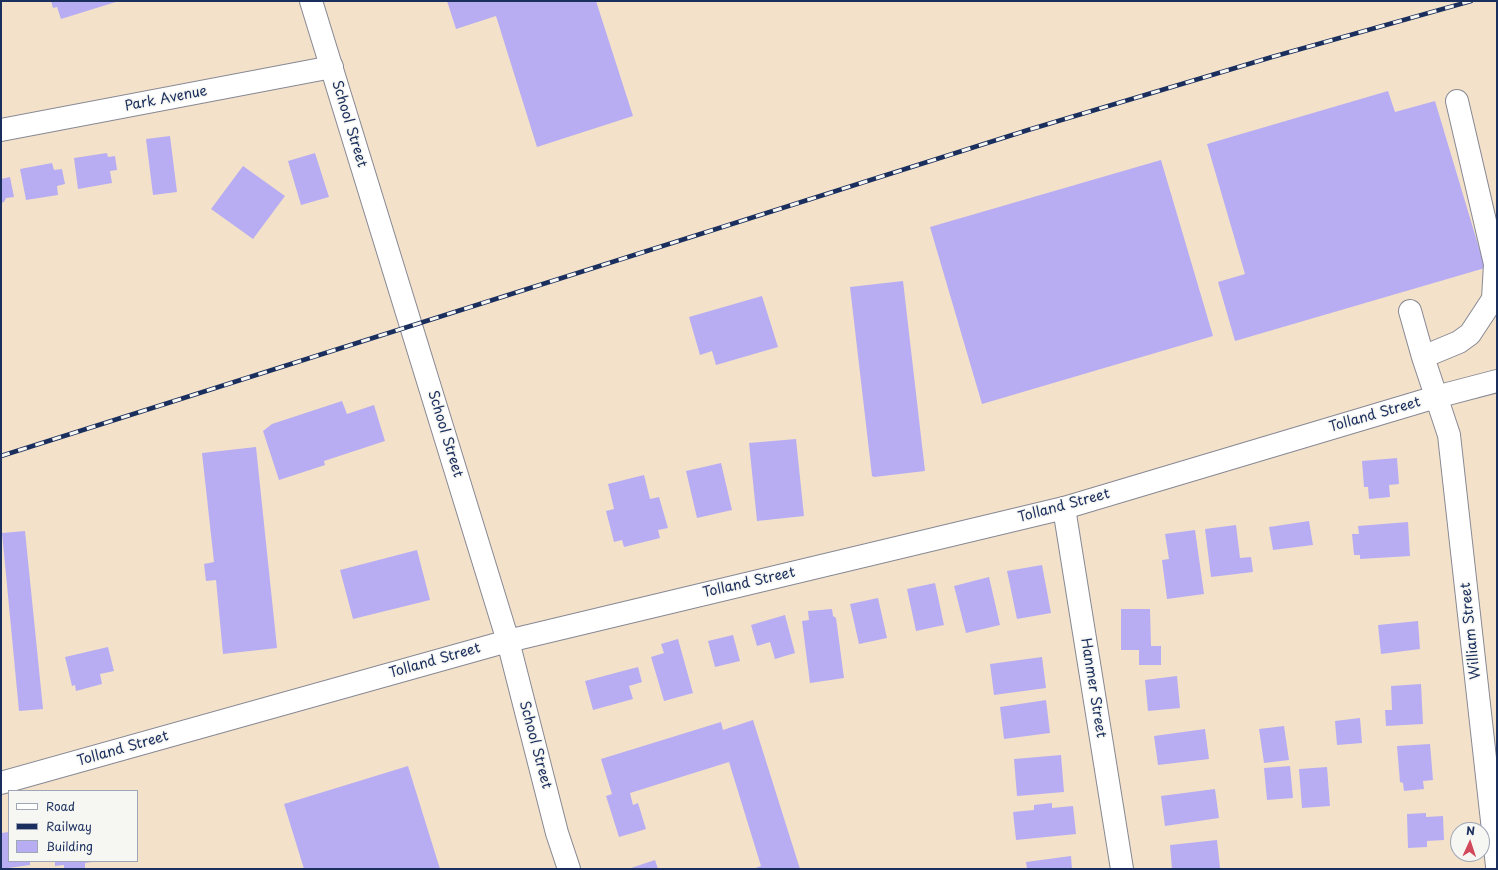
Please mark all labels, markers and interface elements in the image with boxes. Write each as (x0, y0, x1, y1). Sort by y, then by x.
street label: School Street (328, 78, 370, 170)
street label: Park Avenue (123, 83, 209, 115)
street label: School Street (424, 388, 466, 480)
street label: Tolland Street (1327, 394, 1423, 436)
street label: Tolland Street (1016, 486, 1112, 526)
street label: Tolland Street (701, 564, 797, 602)
street label: William Street (1458, 582, 1484, 680)
street label: Hanmer Street (1077, 637, 1109, 739)
street label: Tolland Street (387, 640, 483, 682)
street label: School Street (515, 699, 555, 791)
street label: Tolland Street (75, 728, 171, 770)
legend (8, 790, 138, 862)
text: Road (46, 797, 75, 815)
text: Railway (46, 817, 92, 835)
north arrow (1450, 822, 1490, 862)
text: N (1466, 822, 1475, 839)
text: Building (46, 837, 93, 855)

